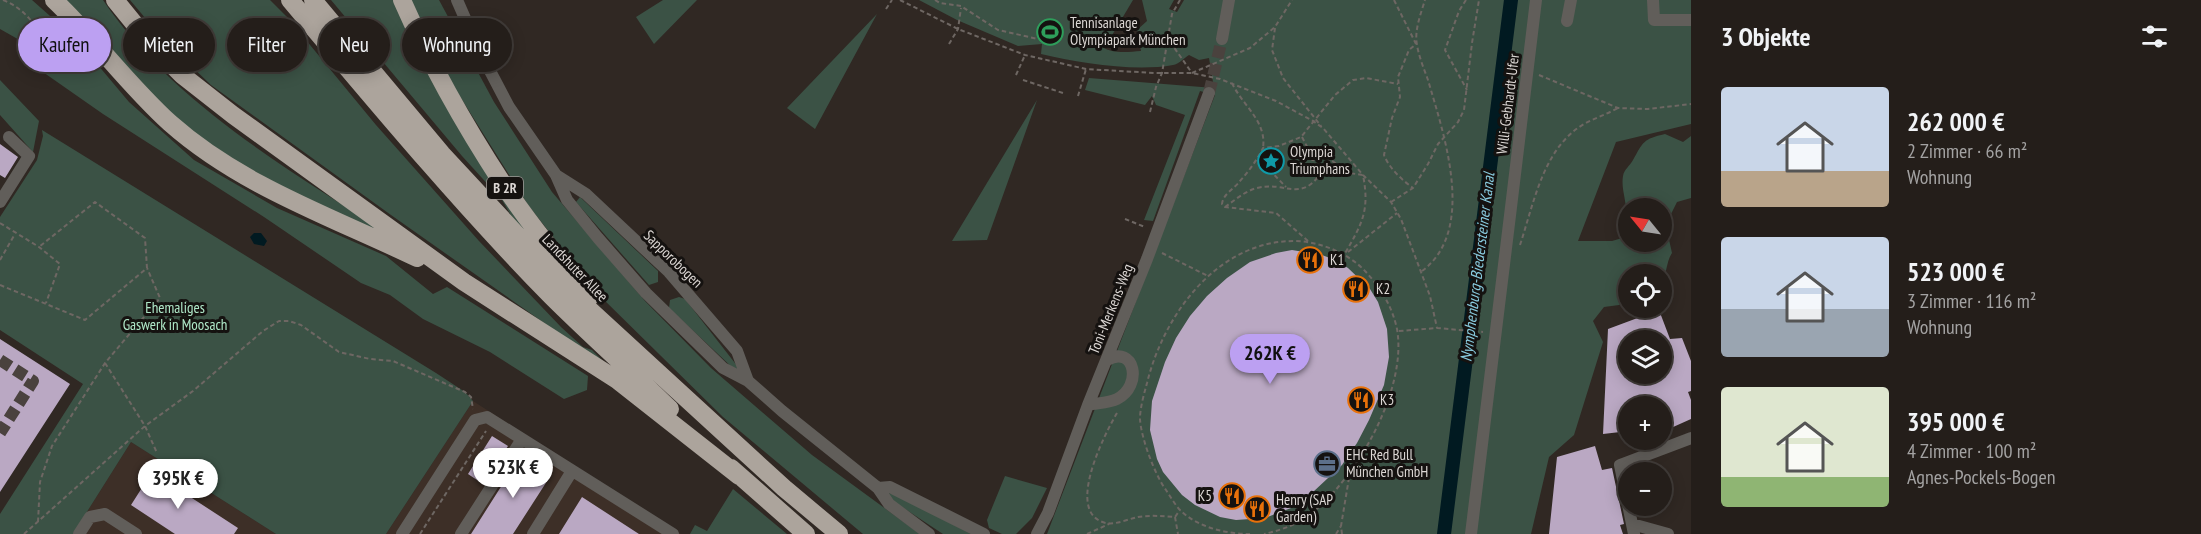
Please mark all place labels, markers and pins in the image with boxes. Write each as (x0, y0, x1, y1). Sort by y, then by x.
place label: Tennisanlage Olympiapark München (1070, 13, 1186, 49)
sports icon: Tennisanlage Olympiapark München (1035, 17, 1065, 47)
place label: Olympia Triumphans (1290, 142, 1350, 178)
place icon: Olympia Triumphans (1256, 146, 1286, 176)
restaurant icon: K1 (1295, 245, 1325, 275)
place label: K1 (1330, 250, 1344, 269)
restaurant icon: K2 (1341, 274, 1371, 304)
place label: K2 (1376, 279, 1390, 298)
pin: 262K € (1221, 334, 1319, 385)
restaurant icon: K3 (1346, 385, 1376, 415)
place label: K3 (1380, 390, 1394, 409)
place label: EHC Red Bull München GmbH (1346, 445, 1428, 481)
pin: 523K € (464, 448, 562, 499)
office icon: EHC Red Bull München GmbH (1312, 449, 1342, 479)
pin: 395K € (129, 459, 227, 510)
restaurant icon: K5 (1217, 481, 1247, 511)
place label: K5 (1198, 486, 1212, 505)
place label: Henry (SAP Garden) (1276, 490, 1333, 526)
restaurant icon: Henry (SAP Garden) (1242, 494, 1272, 524)

